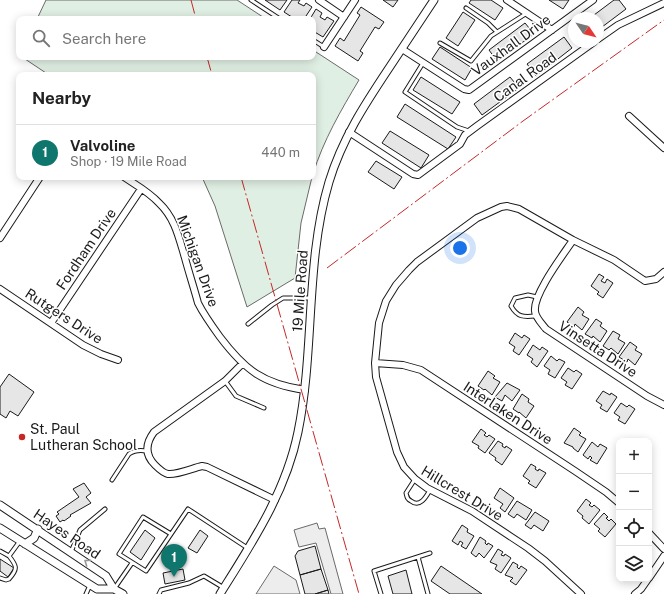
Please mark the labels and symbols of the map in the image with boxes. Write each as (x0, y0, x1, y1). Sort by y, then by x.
street label: Vauxhall Drive (468, 11, 554, 79)
north arrow (568, 12, 604, 48)
street label: Canal Road (490, 49, 560, 105)
street label: Fordham Drive (53, 205, 119, 293)
street label: Michigan Drive (174, 213, 222, 309)
your location (450, 238, 470, 258)
street label: 19 Mile Road (289, 249, 311, 333)
street label: Rutgers Drive (22, 285, 106, 347)
street label: Vinsetta Drive (556, 318, 640, 380)
street label: Interlaken Drive (461, 378, 556, 448)
place label: St. Paul Lutheran School (30, 421, 137, 453)
marker: St. Paul Lutheran School (17, 432, 27, 442)
street label: Hillcrest Drive (418, 462, 506, 524)
street label: Hayes Road (31, 506, 103, 562)
pin: 1 (161, 544, 187, 577)
one-way arrow (84, 560, 91, 567)

